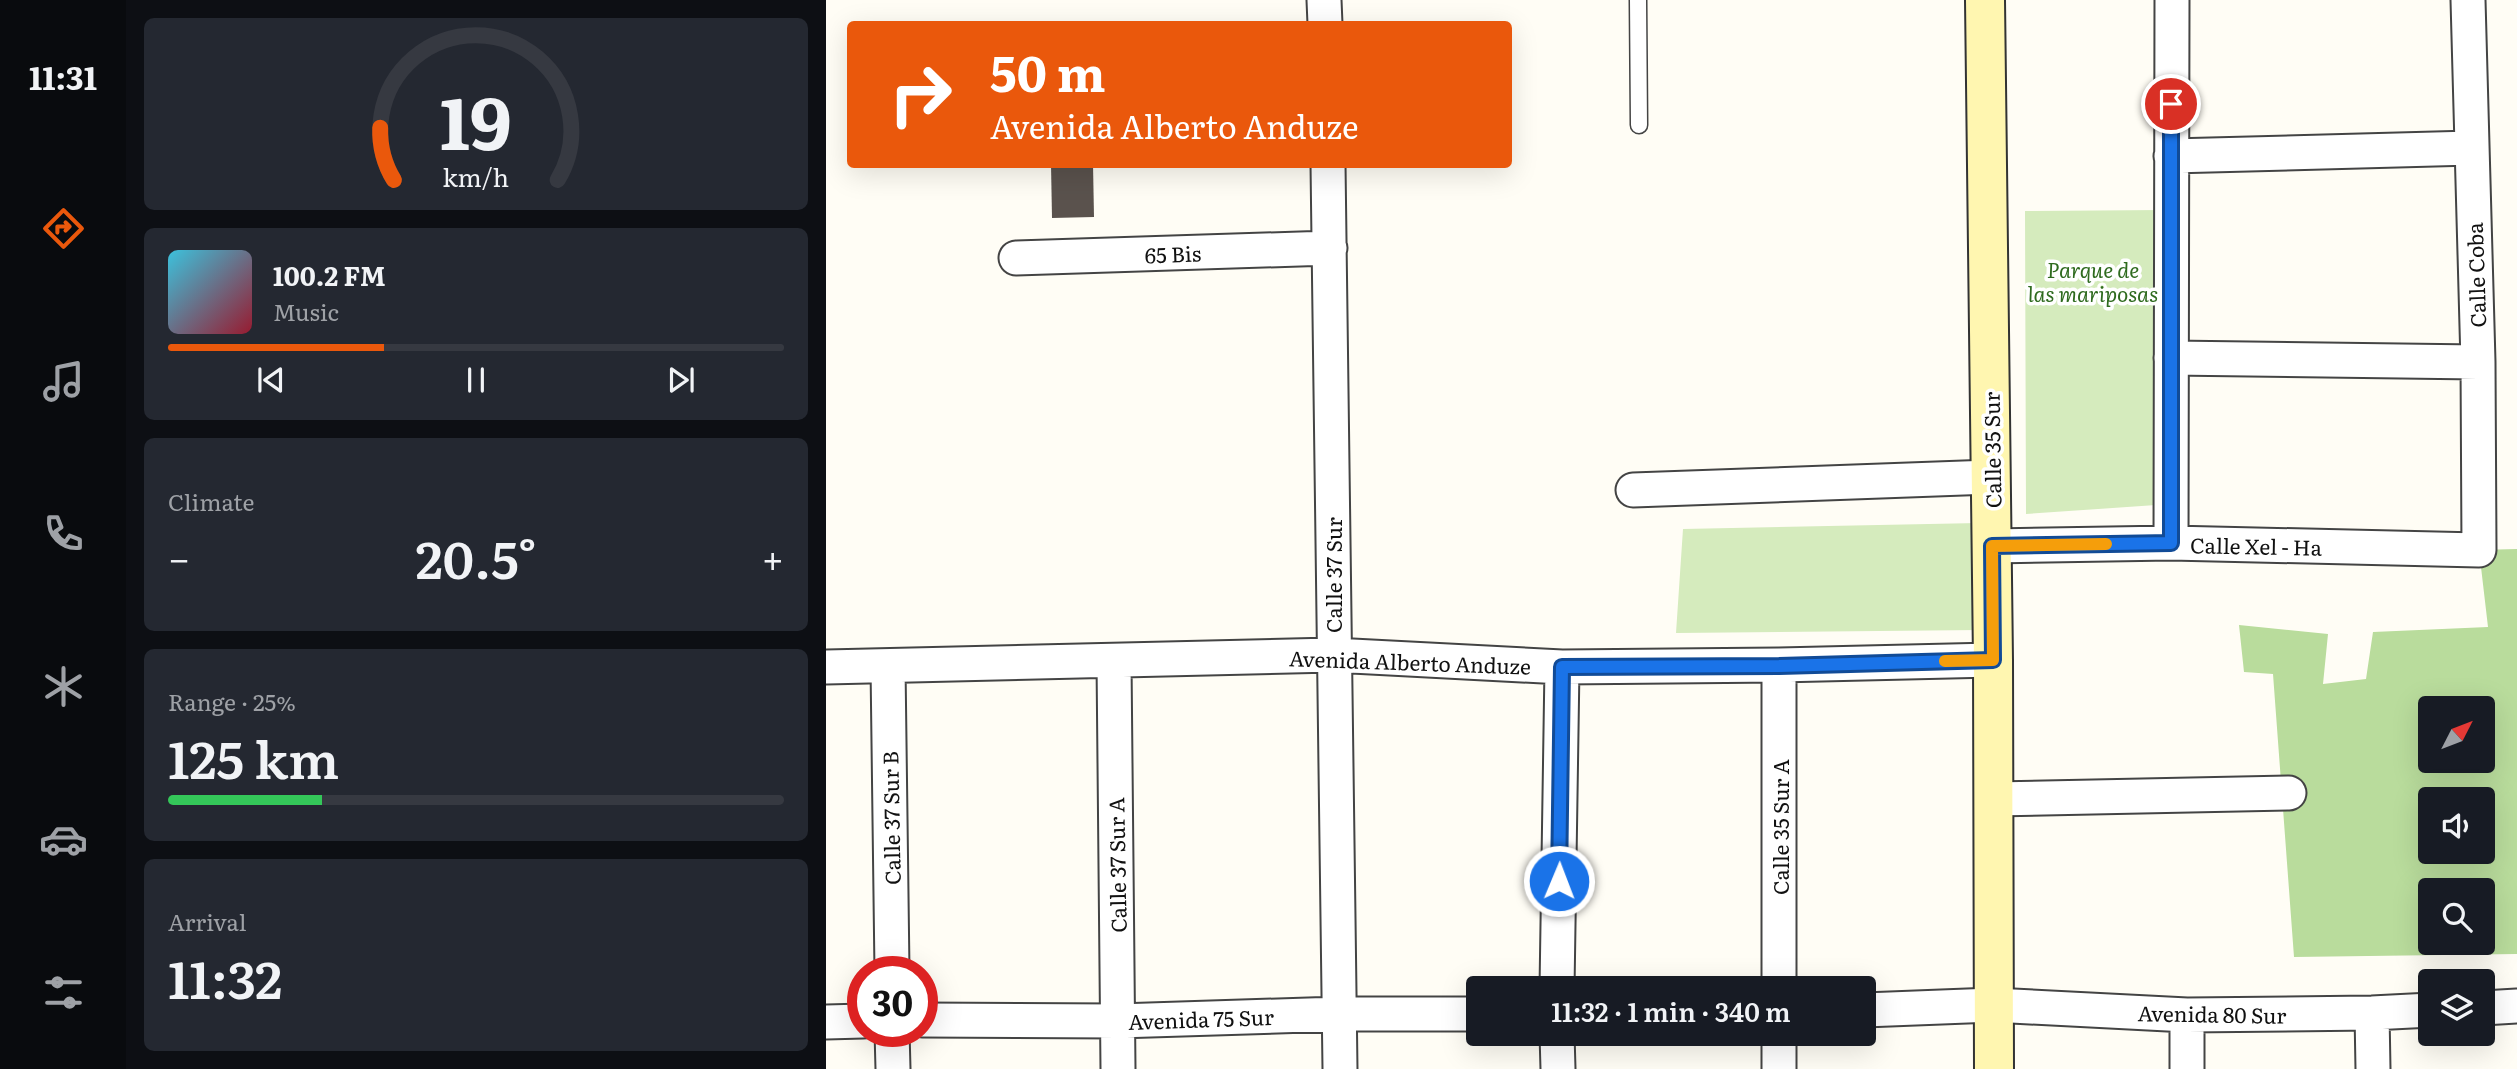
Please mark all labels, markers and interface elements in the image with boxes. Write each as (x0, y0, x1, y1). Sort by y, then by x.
text: 50 m (990, 34, 1106, 107)
icon: right (875, 49, 966, 140)
text: 11:31 (29, 52, 97, 100)
text: 19 (440, 64, 512, 172)
pin (2141, 74, 2201, 134)
icon: arrive (2152, 85, 2190, 123)
text: Avenida Alberto Anduze (990, 101, 1359, 149)
text: km/h (443, 158, 509, 195)
icon: directions (39, 204, 88, 253)
street label: Calle Coba (2458, 221, 2492, 328)
street label: 65 Bis (1144, 237, 1202, 269)
park label: Parque de las mariposas (2028, 253, 2158, 308)
text: 100.2 FM (273, 255, 386, 294)
text: Music (273, 294, 339, 328)
icon: music (39, 357, 88, 406)
icon: previous (252, 361, 290, 399)
icon: pause (457, 361, 495, 399)
icon: next (662, 361, 700, 399)
street label: Calle 35 Sur (1974, 391, 2008, 509)
text: Climate (168, 484, 254, 518)
icon: phone (39, 509, 88, 558)
street label: Calle 37 Sur (1317, 517, 1348, 633)
text: 20.5° (415, 518, 537, 595)
text: − (168, 528, 190, 585)
text: + (762, 528, 784, 585)
street label: Calle Xel - Ha (2190, 528, 2323, 562)
street label: Avenida Alberto Anduze (1289, 641, 1531, 681)
icon: climate (39, 662, 88, 711)
text: Range · 25% (168, 684, 296, 718)
north arrow (2418, 696, 2496, 774)
map controls (2418, 696, 2495, 1046)
text: 125 km (168, 718, 339, 795)
street label: Calle 37 Sur B (873, 751, 907, 885)
street label: Calle 35 Sur A (1764, 758, 1795, 895)
button: sound (2418, 787, 2495, 864)
street label: Calle 37 Sur A (1099, 796, 1133, 933)
icon: car (39, 815, 88, 864)
position arrow (1522, 844, 1596, 918)
button: search (2418, 878, 2495, 955)
text: Arrival (168, 904, 247, 938)
text: 11:32 (168, 938, 282, 1015)
speed limit sign: 30 (847, 956, 938, 1047)
icon: filters (39, 968, 88, 1017)
button: layers (2418, 969, 2495, 1046)
text: 11:32 · 1 min · 340 m (1551, 991, 1791, 1030)
street label: Avenida 80 Sur (2137, 996, 2287, 1030)
street label: Avenida 75 Sur (1128, 1000, 1275, 1036)

